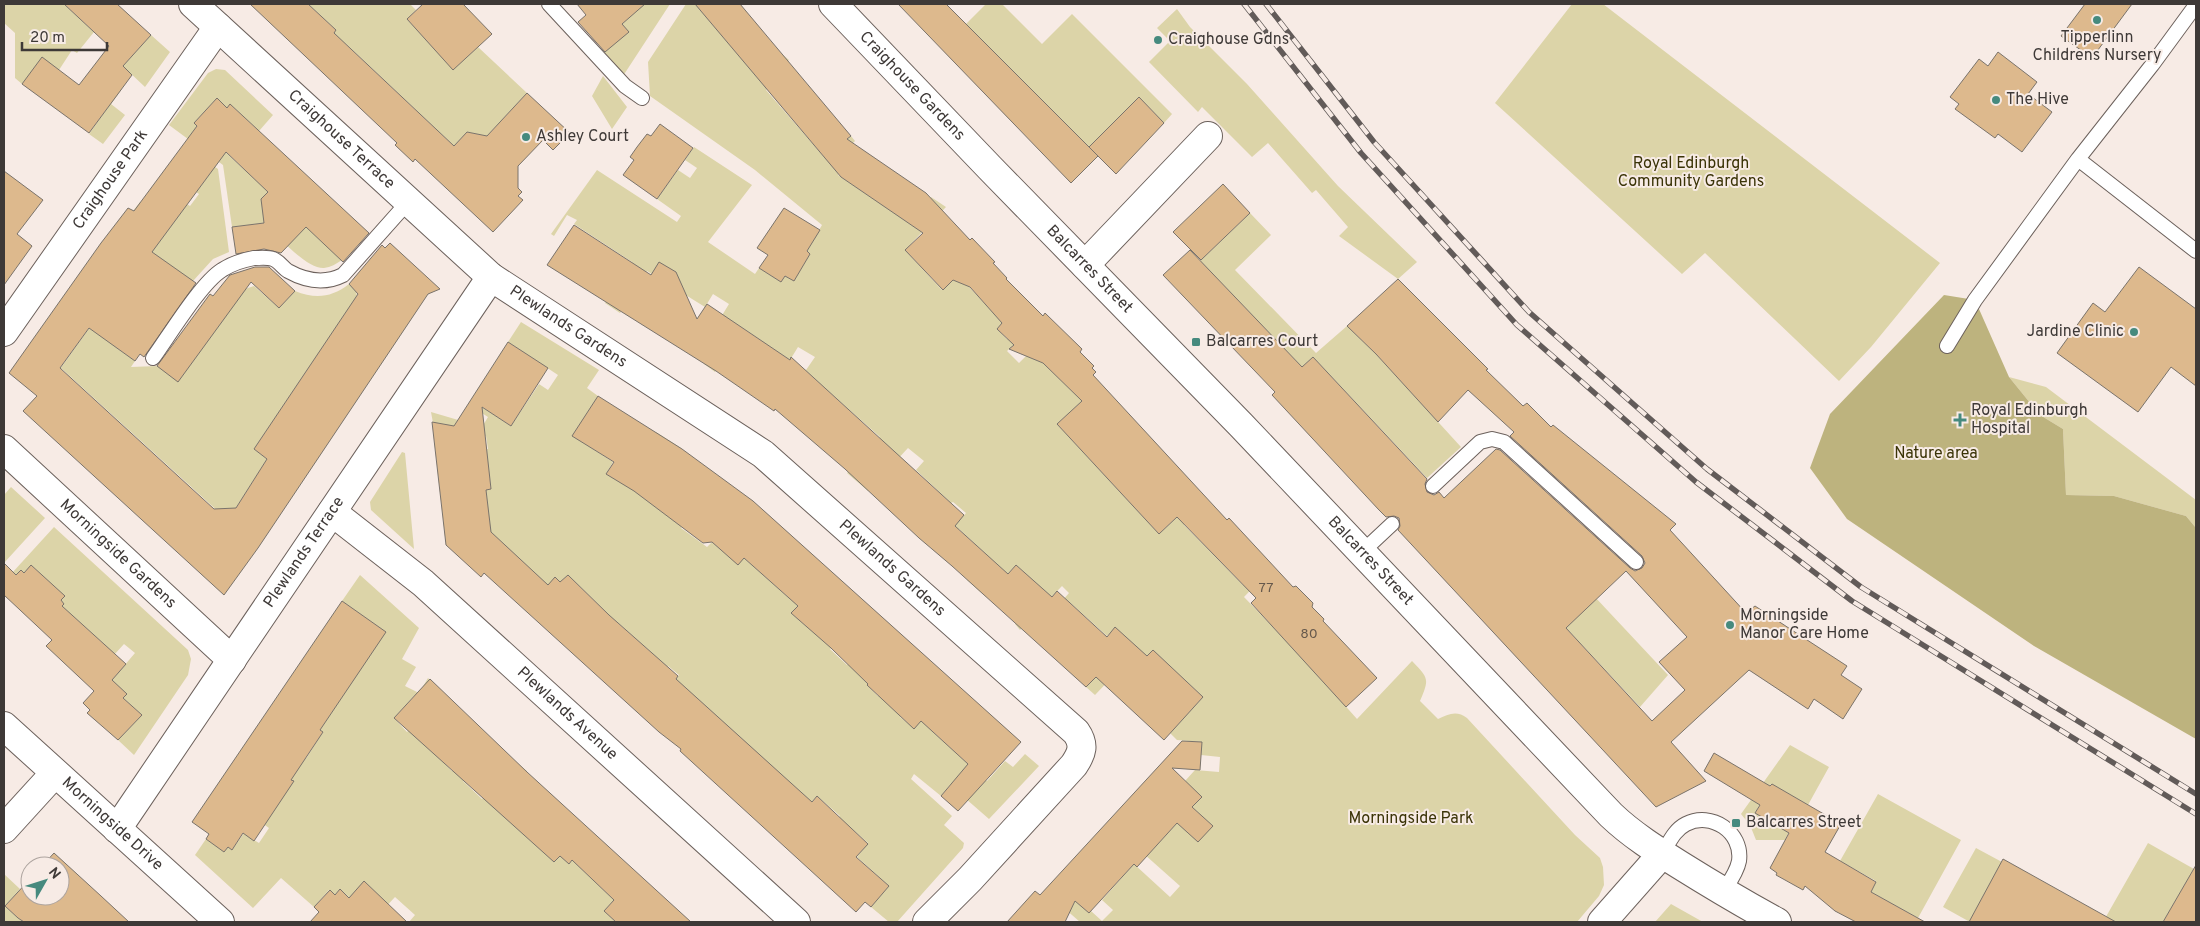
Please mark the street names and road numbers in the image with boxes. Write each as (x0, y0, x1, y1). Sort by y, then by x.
street label: Craighouse Gardens (855, 27, 969, 145)
street label: Craighouse Terrace (283, 86, 399, 194)
street label: Craighouse Park (69, 126, 153, 234)
street label: Balcarres Street (1042, 221, 1137, 318)
street label: Plewlands Gardens (505, 282, 631, 373)
street label: Plewlands Terrace (260, 493, 349, 612)
street label: Morningside Gardens (55, 495, 180, 613)
street label: Balcarres Street (1323, 512, 1417, 610)
street label: Plewlands Gardens (834, 516, 949, 621)
street label: Plewlands Avenue (512, 663, 622, 765)
street label: Morningside Drive (57, 773, 167, 875)

